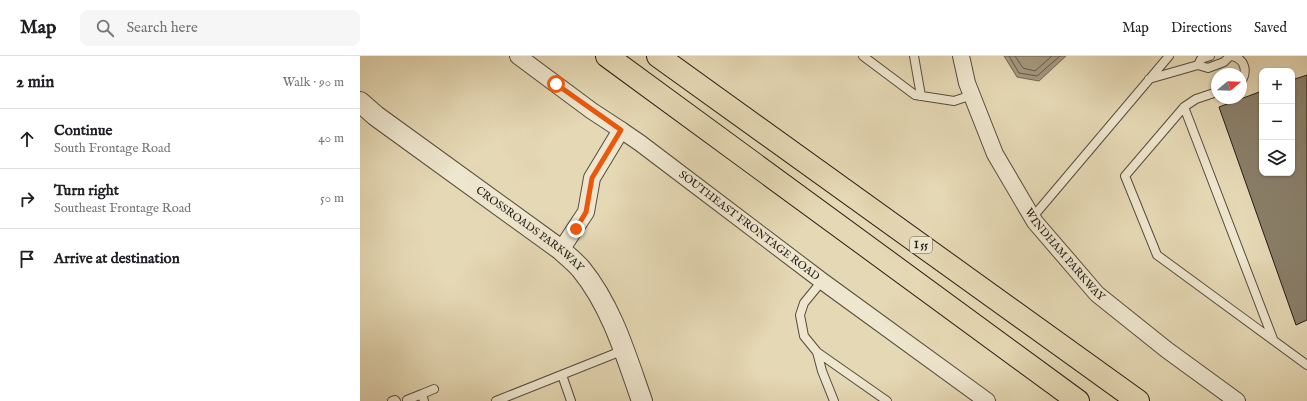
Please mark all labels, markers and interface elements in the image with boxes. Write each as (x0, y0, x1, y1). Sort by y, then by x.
search box (80, 10, 360, 46)
text: Map (20, 16, 56, 40)
icon: search (94, 17, 116, 39)
text: Search here (126, 18, 198, 37)
text: Map (1122, 19, 1149, 37)
text: Directions (1171, 19, 1232, 37)
text: Saved (1254, 19, 1287, 37)
north arrow (1211, 68, 1247, 104)
map controls (1259, 68, 1295, 176)
button: + (1259, 68, 1295, 104)
text: 2 min (16, 72, 54, 93)
text: Walk · 90 m (283, 74, 344, 91)
route start (547, 75, 565, 93)
button: − (1259, 104, 1295, 140)
text: Continue (54, 121, 112, 140)
icon: ahead (16, 128, 38, 150)
text: 40 m (318, 130, 344, 147)
text: South Frontage Road (54, 140, 171, 157)
button: layers (1259, 140, 1295, 176)
street label: SOUTHEAST FRONTAGE ROAD (676, 168, 823, 284)
text: Turn right (54, 181, 119, 200)
street label: CROSSROADS PARKWAY (473, 183, 587, 275)
icon: right (16, 188, 38, 210)
text: 50 m (320, 190, 344, 207)
text: Southeast Frontage Road (54, 200, 191, 217)
street label: WINDHAM PARKWAY (1022, 206, 1108, 305)
route end (567, 220, 585, 238)
road number: I 55 (910, 237, 932, 253)
icon: arrive (16, 248, 38, 270)
text: Arrive at destination (54, 249, 180, 268)

